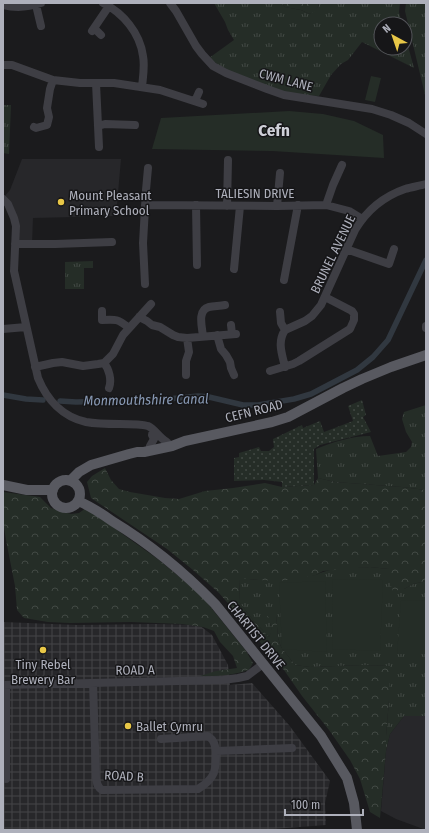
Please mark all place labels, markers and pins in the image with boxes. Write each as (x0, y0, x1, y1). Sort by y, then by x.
place label: Mount Pleasant Primary School (69, 188, 152, 218)
marker: Mount Pleasant Primary School (56, 197, 66, 207)
marker: Tiny Rebel Brewery Bar (38, 645, 48, 655)
place label: Tiny Rebel Brewery Bar (11, 657, 75, 687)
place label: Ballet Cymru (136, 719, 203, 734)
marker: Ballet Cymru (123, 721, 133, 731)

